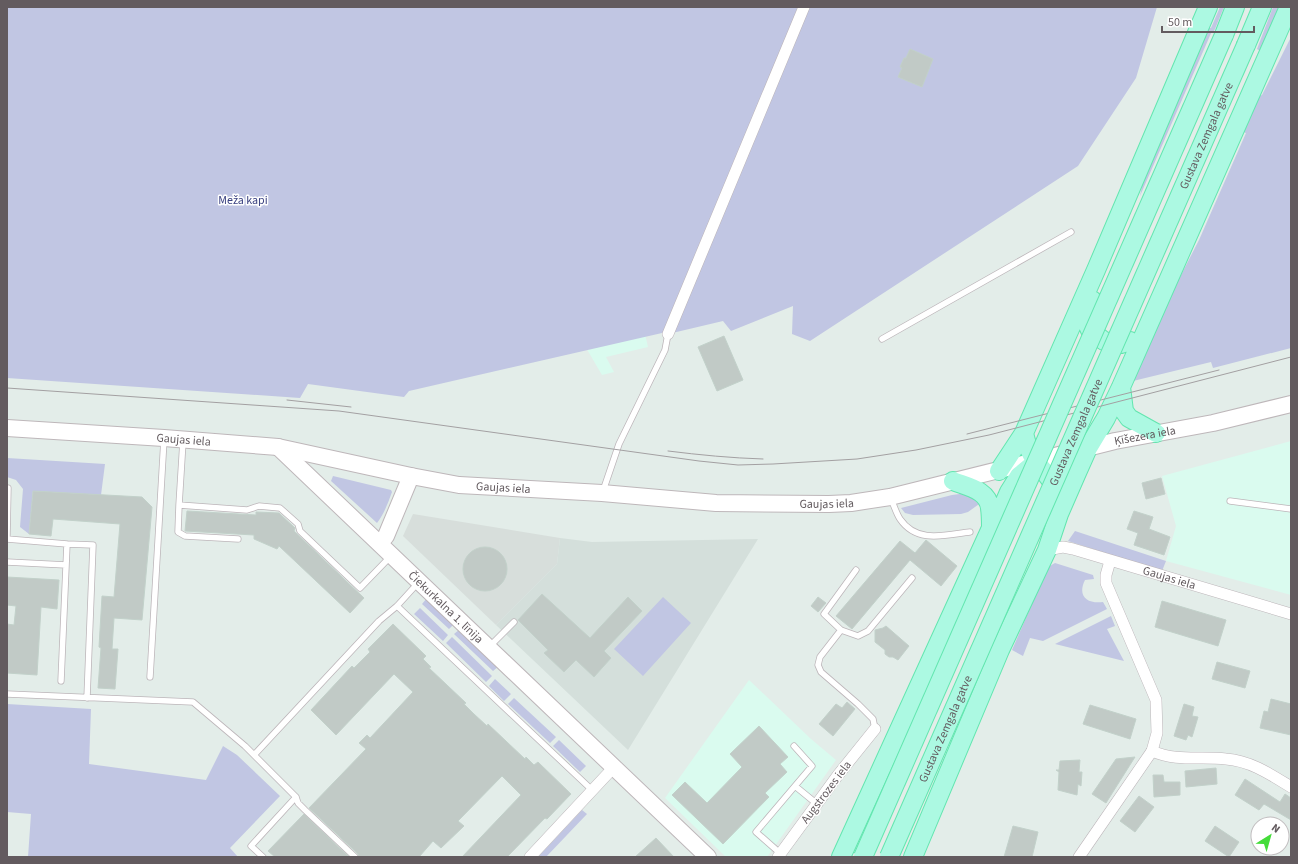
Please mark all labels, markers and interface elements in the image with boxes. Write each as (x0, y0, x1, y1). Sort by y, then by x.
scale bar (1162, 8, 1254, 34)
text: 50 m (1168, 14, 1192, 31)
street label: Gustava Zemgala gatve (1176, 80, 1238, 192)
park label: Meža kapi (218, 192, 268, 209)
street label: Gustava Zemgala gatve (1045, 376, 1107, 489)
street label: Ķīšezera iela (1113, 422, 1177, 450)
street label: Gaujas iela (156, 430, 211, 451)
street label: Gaujas iela (476, 478, 531, 498)
street label: Gaujas iela (799, 495, 854, 513)
street label: Gaujas iela (1141, 562, 1198, 594)
street label: Čiekurkalna 1. līnija (404, 567, 487, 647)
street label: Gustava Zemgala gatve (915, 673, 977, 785)
street label: Augstrozes iela (797, 757, 856, 827)
north arrow (1250, 816, 1290, 856)
text: N (1268, 820, 1283, 837)

